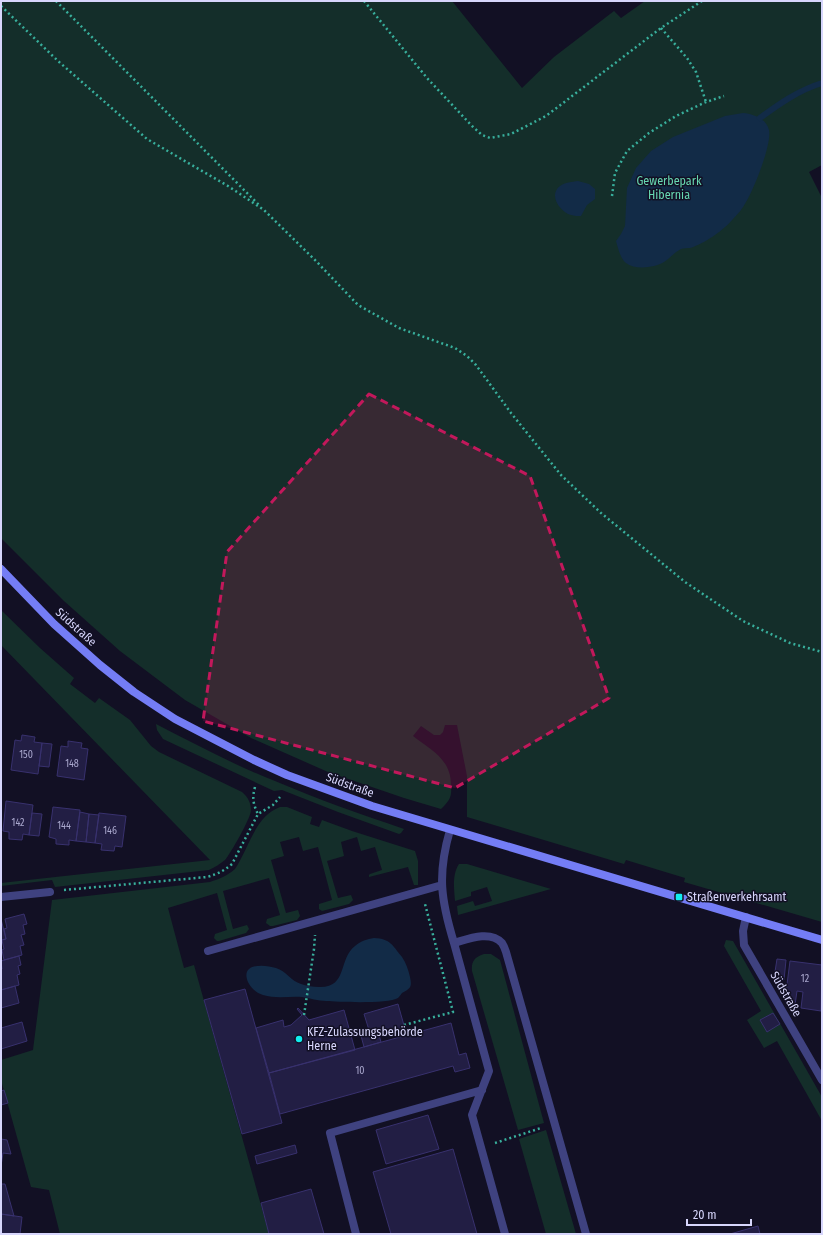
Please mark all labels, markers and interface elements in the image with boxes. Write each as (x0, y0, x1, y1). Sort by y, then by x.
park label: Gewerbepark Hibernia (636, 174, 702, 202)
street label: Südstraße (53, 605, 99, 649)
house number: 150 (19, 749, 33, 761)
house number: 148 (65, 758, 79, 770)
street label: Südstraße (324, 770, 376, 800)
house number: 142 (11, 817, 25, 829)
house number: 144 (57, 820, 71, 832)
house number: 146 (103, 825, 117, 837)
place label: Straßenverkehrsamt (687, 890, 786, 904)
marker: Straßenverkehrsamt (674, 892, 684, 902)
street label: Südstraße (767, 969, 805, 1019)
house number: 12 (801, 973, 810, 985)
place label: KFZ-Zulassungsbehörde Herne (307, 1025, 423, 1053)
marker: KFZ-Zulassungsbehörde Herne (294, 1034, 304, 1044)
house number: 10 (355, 1065, 365, 1077)
scale bar (687, 1201, 751, 1227)
text: 20 m (693, 1208, 717, 1222)

